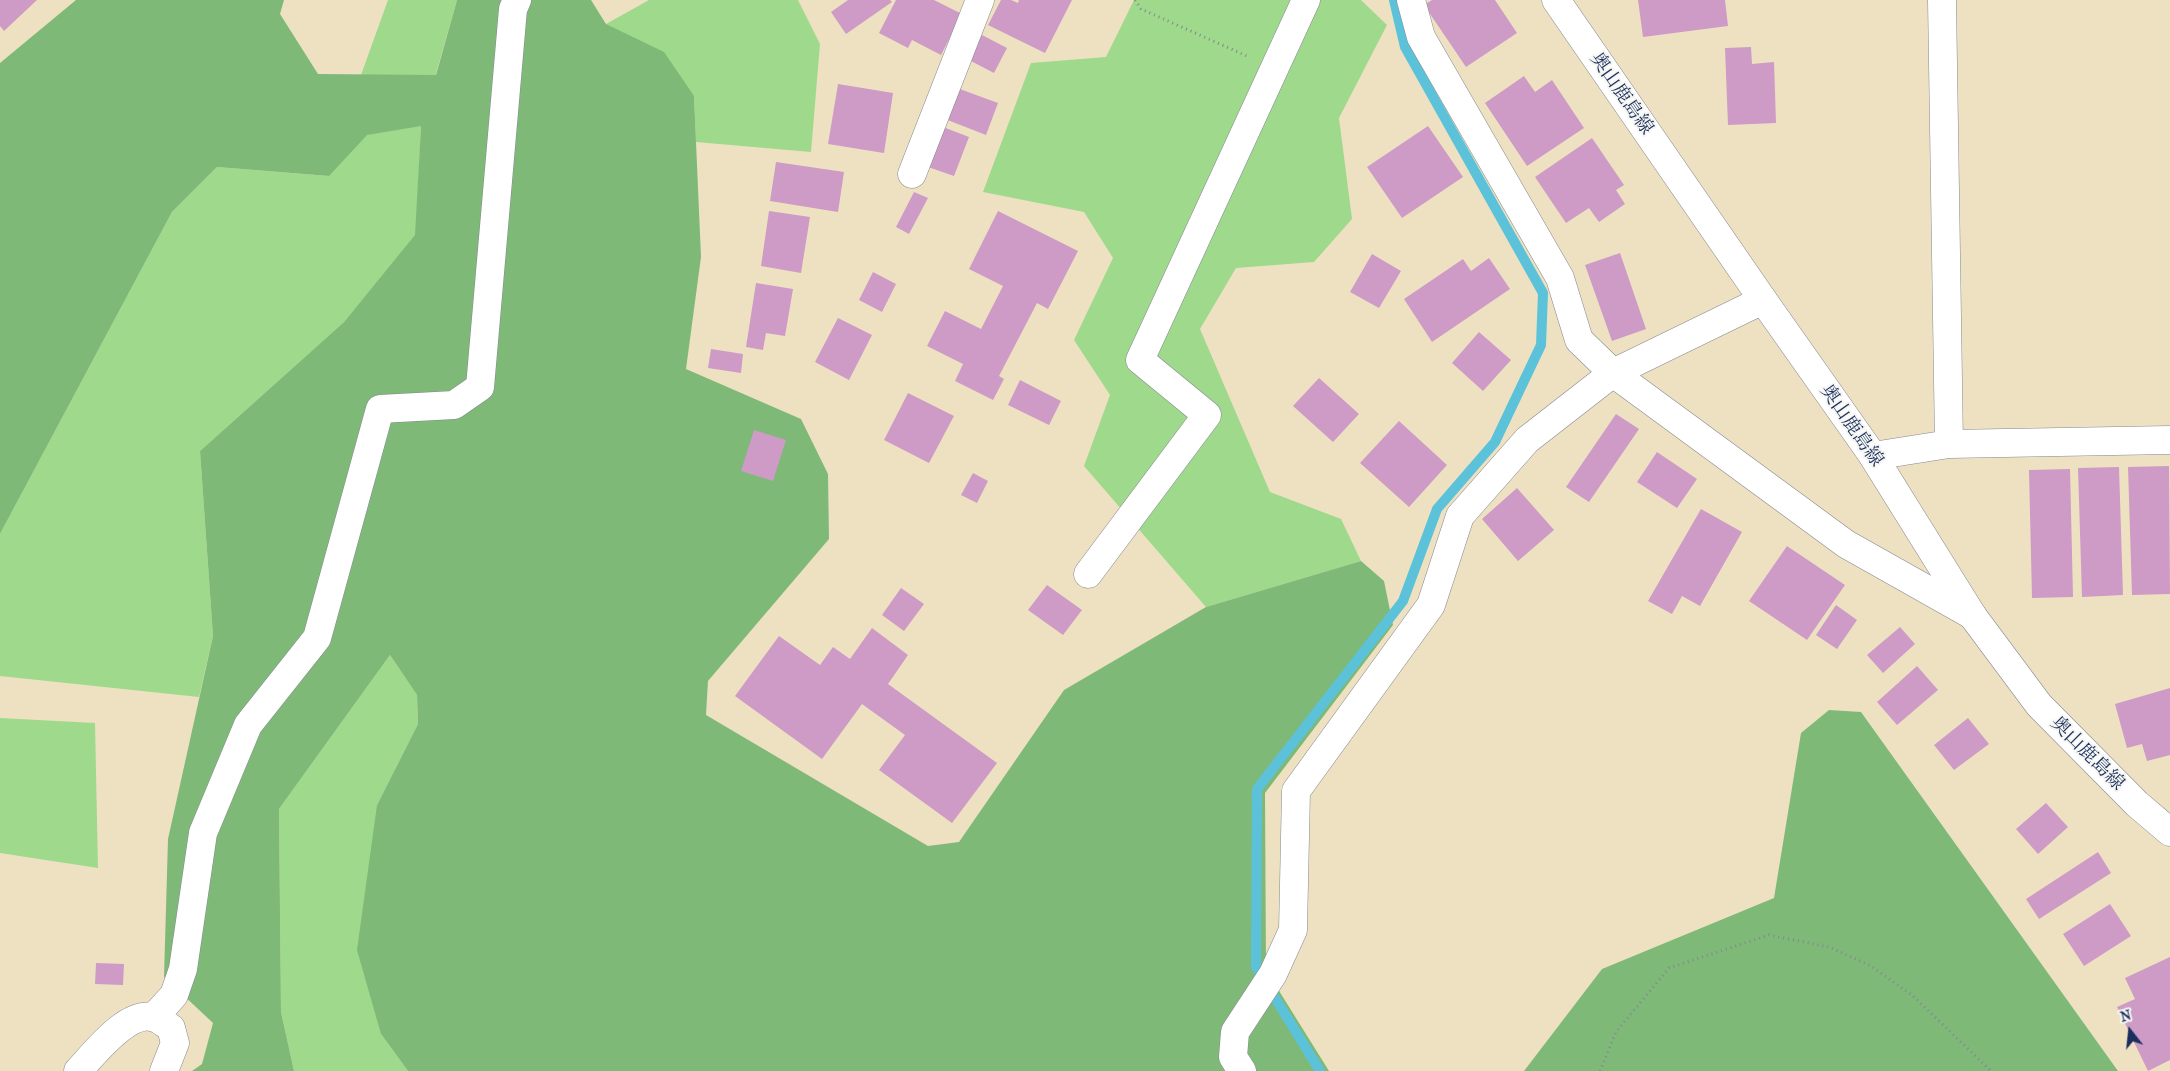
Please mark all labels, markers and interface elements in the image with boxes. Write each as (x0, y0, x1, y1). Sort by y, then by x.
street label: 奥山鹿島線 (1584, 49, 1658, 139)
street label: 奥山鹿島線 (1814, 381, 1888, 471)
street label: 奥山鹿島線 (2045, 712, 2129, 796)
north arrow (2105, 1006, 2155, 1056)
text: N (2118, 1006, 2133, 1026)

